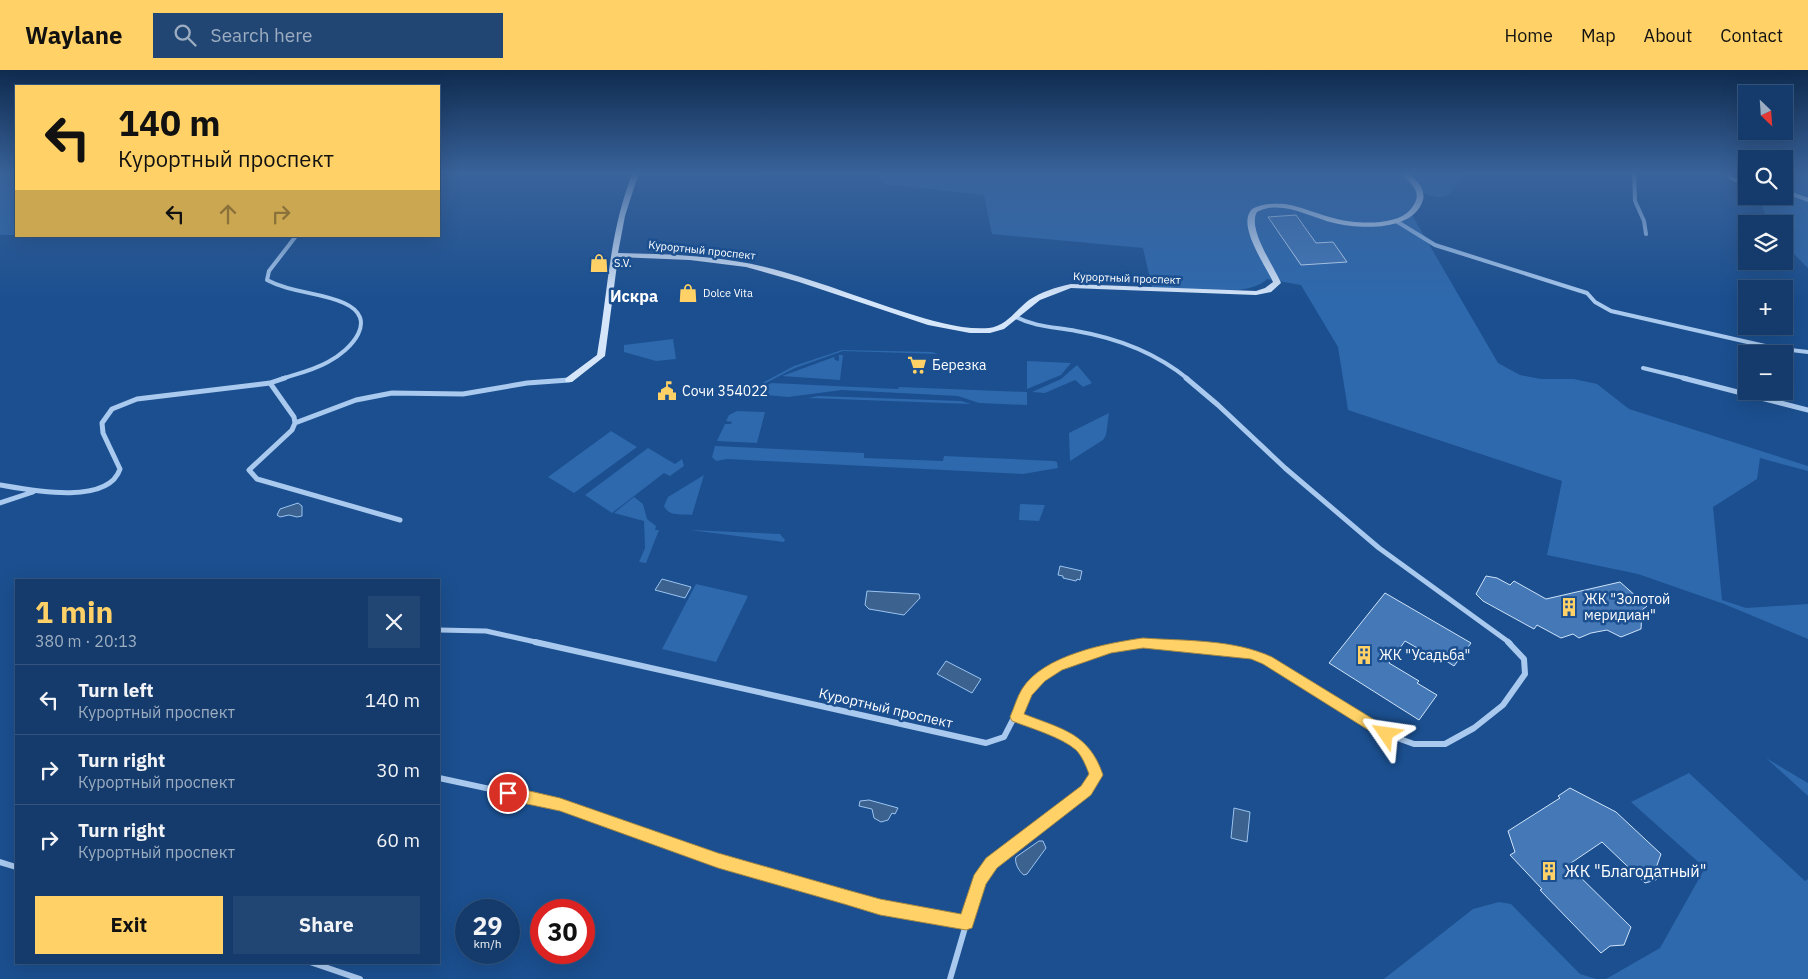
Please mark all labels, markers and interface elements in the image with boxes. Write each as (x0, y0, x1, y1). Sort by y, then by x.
search box (153, 13, 503, 58)
text: Waylane (25, 19, 123, 51)
icon: search (171, 21, 199, 49)
text: Search here (211, 23, 312, 47)
text: Home (1505, 24, 1553, 47)
text: Map (1581, 24, 1616, 47)
text: About (1644, 24, 1692, 47)
text: Contact (1720, 24, 1783, 47)
north arrow (1738, 85, 1792, 140)
map controls (1738, 85, 1793, 400)
text: 140 m (118, 100, 221, 146)
icon: left (35, 105, 100, 170)
text: Курортный проспект (118, 144, 334, 173)
button: search (1738, 150, 1793, 205)
icon: left (161, 200, 189, 228)
icon: ahead (214, 200, 242, 228)
icon: right (267, 200, 295, 228)
button: layers (1738, 215, 1793, 270)
street label: Курортный проспект (648, 237, 756, 263)
shop icon: S.V. (588, 252, 610, 274)
place label: S.V. (614, 256, 632, 270)
street label: Курортный проспект (1073, 269, 1181, 287)
button: + (1738, 280, 1793, 335)
shop icon: Dolce Vita (677, 282, 699, 304)
district label: Искра (610, 286, 658, 306)
place label: Dolce Vita (703, 286, 753, 300)
button: − (1738, 345, 1793, 400)
supermarket icon: Березка (906, 354, 928, 376)
place label: Березка (932, 356, 987, 374)
public building icon: Сочи 354022 (656, 380, 678, 402)
place label: Сочи 354022 (682, 382, 768, 400)
place label: ЖК "Золотой меридиан" (1584, 590, 1670, 624)
text: 1 min (35, 592, 113, 631)
button: close (368, 596, 420, 648)
building icon: ЖК "Золотой меридиан" (1558, 596, 1580, 618)
text: 380 m · 20:13 (35, 631, 137, 651)
building icon: ЖК "Усадьба" (1353, 644, 1375, 666)
place label: ЖК "Усадьба" (1379, 646, 1470, 664)
text: Turn left (78, 678, 154, 702)
street label: Курортный проспект (817, 684, 955, 732)
icon: left (35, 686, 63, 714)
text: 140 m (365, 688, 420, 712)
text: Курортный проспект (78, 702, 235, 722)
position arrow (1359, 707, 1411, 759)
text: Turn right (78, 748, 165, 772)
icon: right (35, 756, 63, 784)
text: 30 m (376, 758, 420, 782)
text: Курортный проспект (78, 772, 235, 792)
pin (487, 772, 529, 814)
icon: arrive (494, 779, 522, 807)
text: Turn right (78, 818, 165, 842)
icon: right (35, 826, 63, 854)
text: 60 m (376, 828, 420, 852)
text: Курортный проспект (78, 842, 235, 862)
building icon: ЖК "Благодатный" (1538, 860, 1560, 882)
place label: ЖК "Благодатный" (1564, 861, 1706, 881)
button: Exit (35, 896, 223, 954)
button: Share (233, 896, 420, 954)
speed limit sign: 30 (530, 899, 595, 964)
text: 29 (472, 909, 503, 942)
text: km/h (473, 936, 502, 951)

